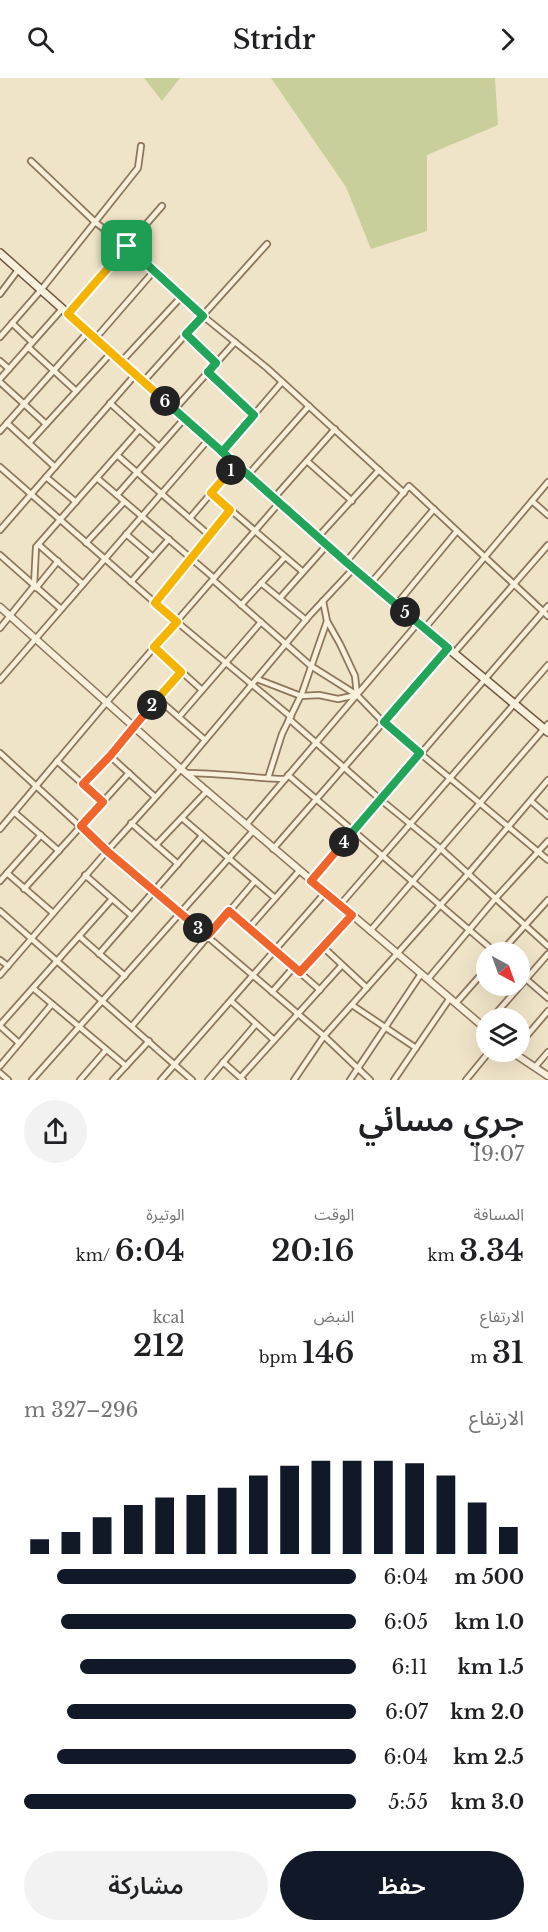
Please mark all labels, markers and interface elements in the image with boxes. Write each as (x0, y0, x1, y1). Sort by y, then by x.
icon: search (24, 23, 57, 56)
text: Stridr (233, 23, 315, 56)
icon: forward (491, 23, 524, 56)
pin (101, 220, 152, 271)
icon: arrive (110, 229, 143, 262)
pin: 6 (150, 386, 180, 416)
text: 6 (160, 391, 170, 411)
pin: 1 (216, 455, 246, 485)
text: 1 (228, 460, 234, 480)
pin: 5 (390, 597, 420, 627)
text: 5 (400, 602, 410, 622)
pin: 2 (137, 690, 167, 720)
text: 2 (147, 695, 157, 715)
pin: 4 (329, 827, 359, 857)
text: 4 (339, 832, 349, 852)
pin: 3 (183, 913, 213, 943)
text: 3 (193, 918, 203, 938)
north arrow (476, 942, 530, 996)
map controls (476, 942, 530, 1062)
button: layers (476, 1008, 530, 1062)
text: جري مسائي (359, 1099, 524, 1140)
button: share (24, 1100, 87, 1163)
text: 19:07 (472, 1142, 524, 1166)
text: الوتيرة (146, 1204, 185, 1224)
text: الوقت (314, 1204, 354, 1224)
text: المسافة (474, 1204, 524, 1224)
text: 6:04 (115, 1232, 185, 1269)
text: 20:16 (271, 1232, 354, 1269)
text: 3.34 (459, 1232, 524, 1269)
text: /km (76, 1245, 115, 1265)
text: km (428, 1245, 459, 1265)
text: النبض (314, 1306, 354, 1326)
text: الارتفاع (480, 1306, 524, 1326)
text: kcal (153, 1307, 185, 1327)
text: 212 (133, 1327, 185, 1364)
text: 146 (302, 1334, 354, 1371)
text: 31 (492, 1334, 524, 1371)
text: bpm (259, 1347, 302, 1367)
text: m (470, 1347, 492, 1367)
text: 296–327 m (24, 1398, 138, 1422)
text: الارتفاع (469, 1406, 524, 1430)
text: 6:04 (383, 1565, 428, 1589)
text: 500 m (454, 1565, 524, 1589)
text: 6:05 (384, 1610, 428, 1634)
text: 1.0 km (455, 1610, 524, 1634)
text: 6:11 (392, 1655, 428, 1679)
text: 1.5 km (457, 1655, 524, 1679)
text: 6:07 (385, 1700, 428, 1724)
text: 2.0 km (450, 1700, 524, 1724)
text: 6:04 (383, 1745, 428, 1769)
text: 2.5 km (453, 1745, 524, 1769)
text: 5:55 (388, 1790, 428, 1814)
text: 3.0 km (451, 1790, 524, 1814)
button: مشاركة (24, 1851, 268, 1920)
button: حفظ (280, 1851, 524, 1920)

